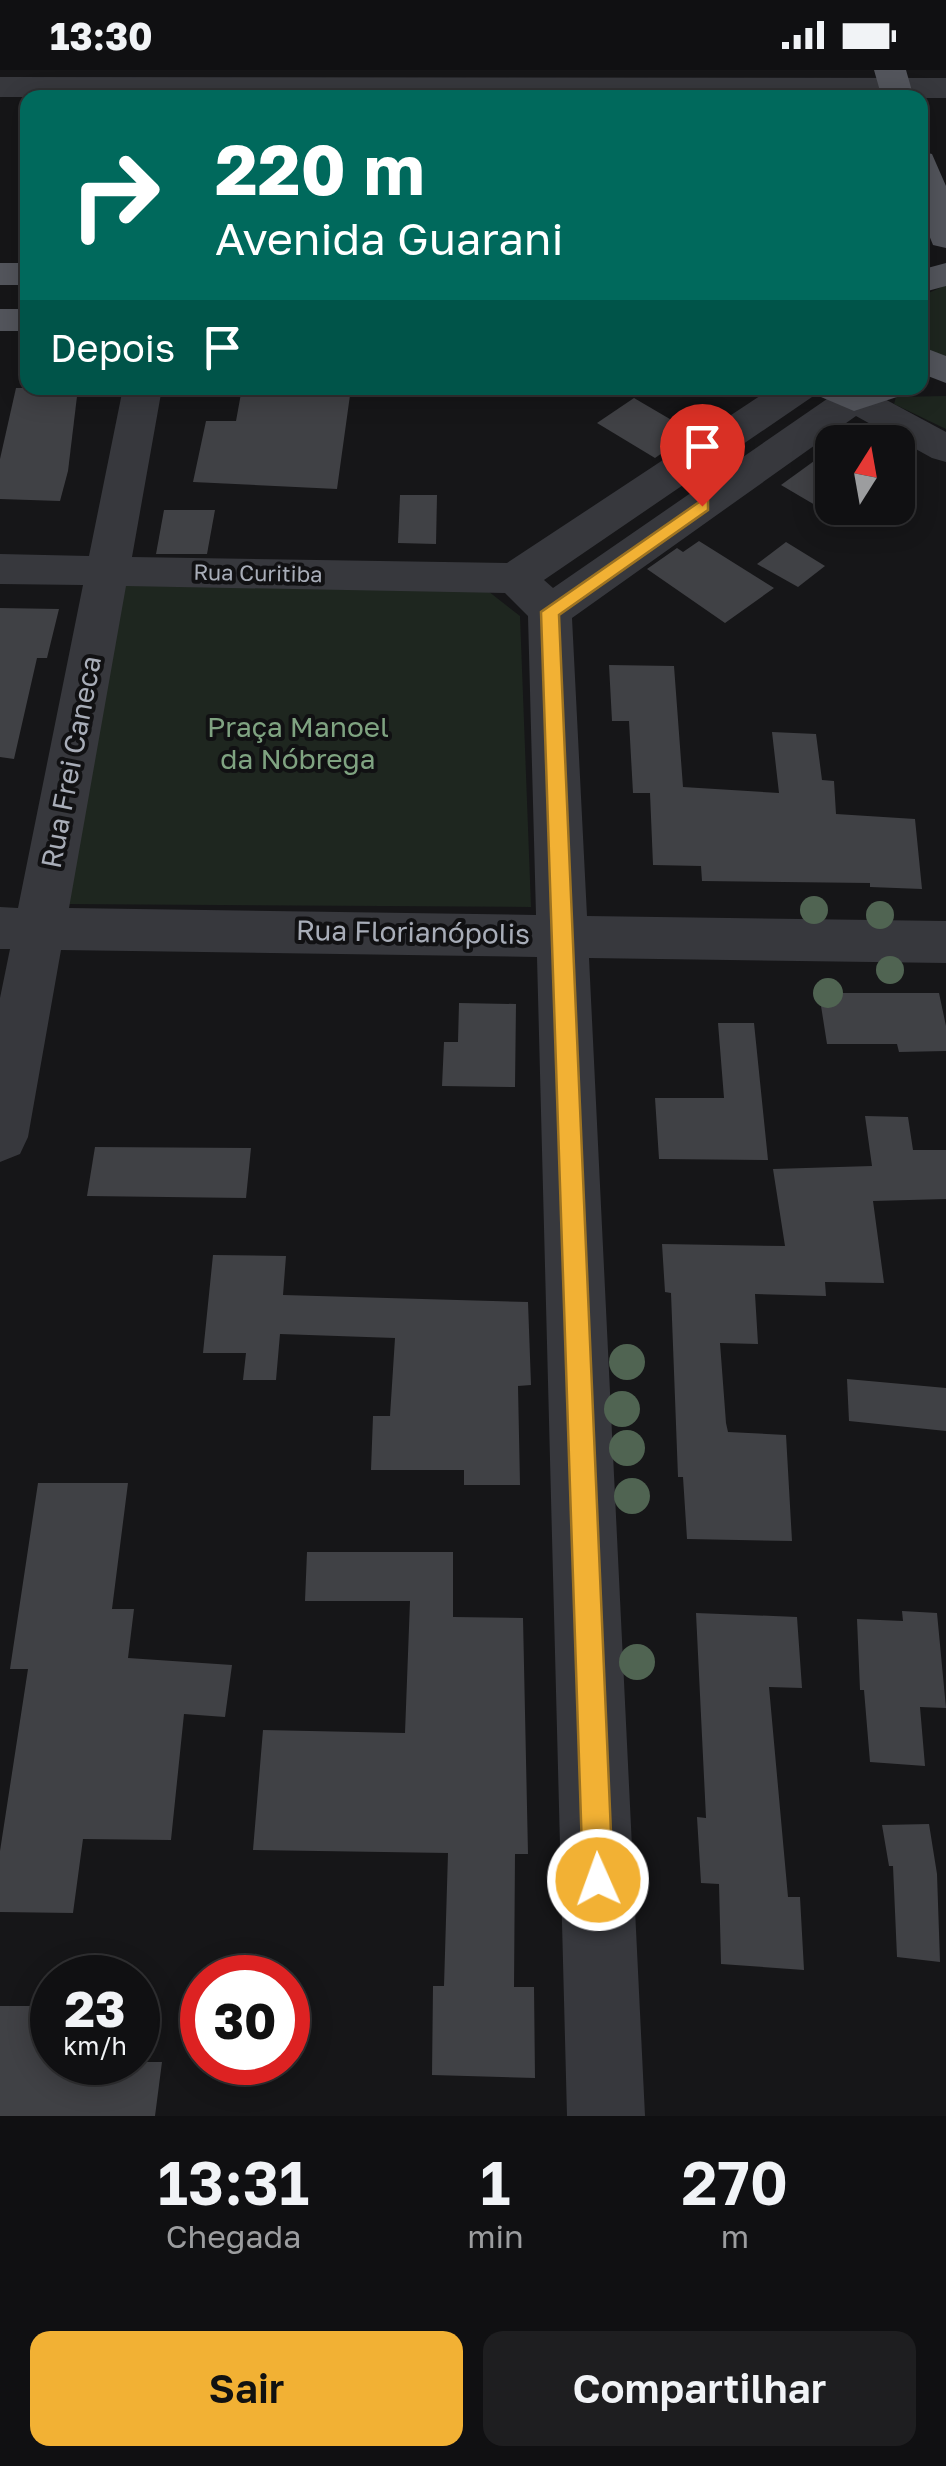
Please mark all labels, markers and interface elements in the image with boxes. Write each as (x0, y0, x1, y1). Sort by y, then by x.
text: 13:30 (50, 13, 153, 58)
text: 220 m (215, 126, 425, 210)
icon: right (50, 130, 180, 260)
text: Avenida Guarani (215, 211, 564, 265)
icon: arrive (195, 320, 250, 375)
text: Depois (50, 325, 175, 370)
pin (660, 404, 745, 507)
icon: arrive (675, 419, 730, 474)
north arrow (815, 425, 915, 525)
map controls (815, 425, 915, 525)
street label: Rua Curitiba (193, 558, 323, 587)
street label: Rua Frei Caneca (34, 653, 107, 871)
park label: Praça Manoel da Nóbrega (207, 710, 389, 775)
street label: Rua Florianópolis (296, 913, 530, 950)
position arrow (546, 1828, 650, 1932)
speed limit sign: 30 (180, 1955, 310, 2085)
text: 23 (64, 1978, 125, 2038)
text: km/h (63, 2030, 127, 2061)
text: 13:31 (158, 2146, 309, 2218)
text: 1 (480, 2146, 511, 2218)
text: 270 (681, 2146, 788, 2218)
text: Chegada (166, 2217, 301, 2255)
text: min (467, 2217, 524, 2255)
text: m (721, 2217, 749, 2255)
button: Sair (30, 2331, 463, 2446)
button: Compartilhar (483, 2331, 916, 2446)

